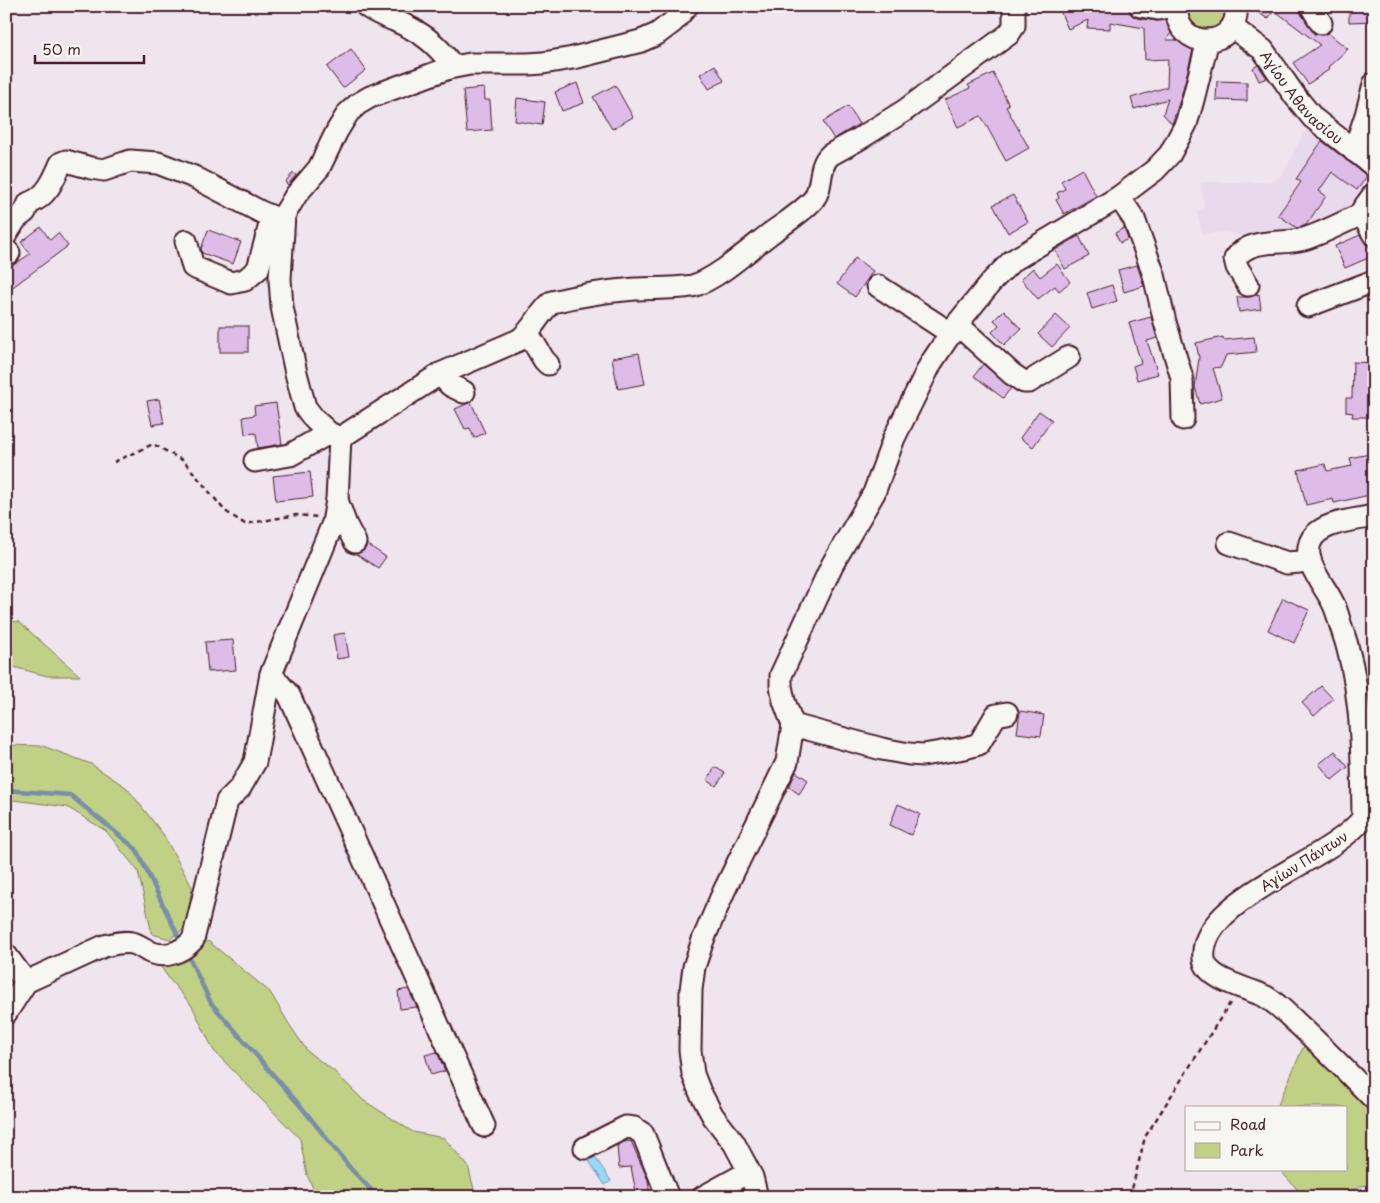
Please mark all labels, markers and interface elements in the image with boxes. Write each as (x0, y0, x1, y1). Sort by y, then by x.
scale bar (35, 32, 144, 64)
text: 50 m (42, 37, 81, 60)
street label: Αγίου Αθανασίου (1256, 46, 1348, 148)
street label: Αγίων Πάντων (1256, 826, 1352, 896)
legend (1185, 1106, 1348, 1170)
text: Road (1230, 1112, 1266, 1135)
text: Park (1230, 1138, 1264, 1161)

